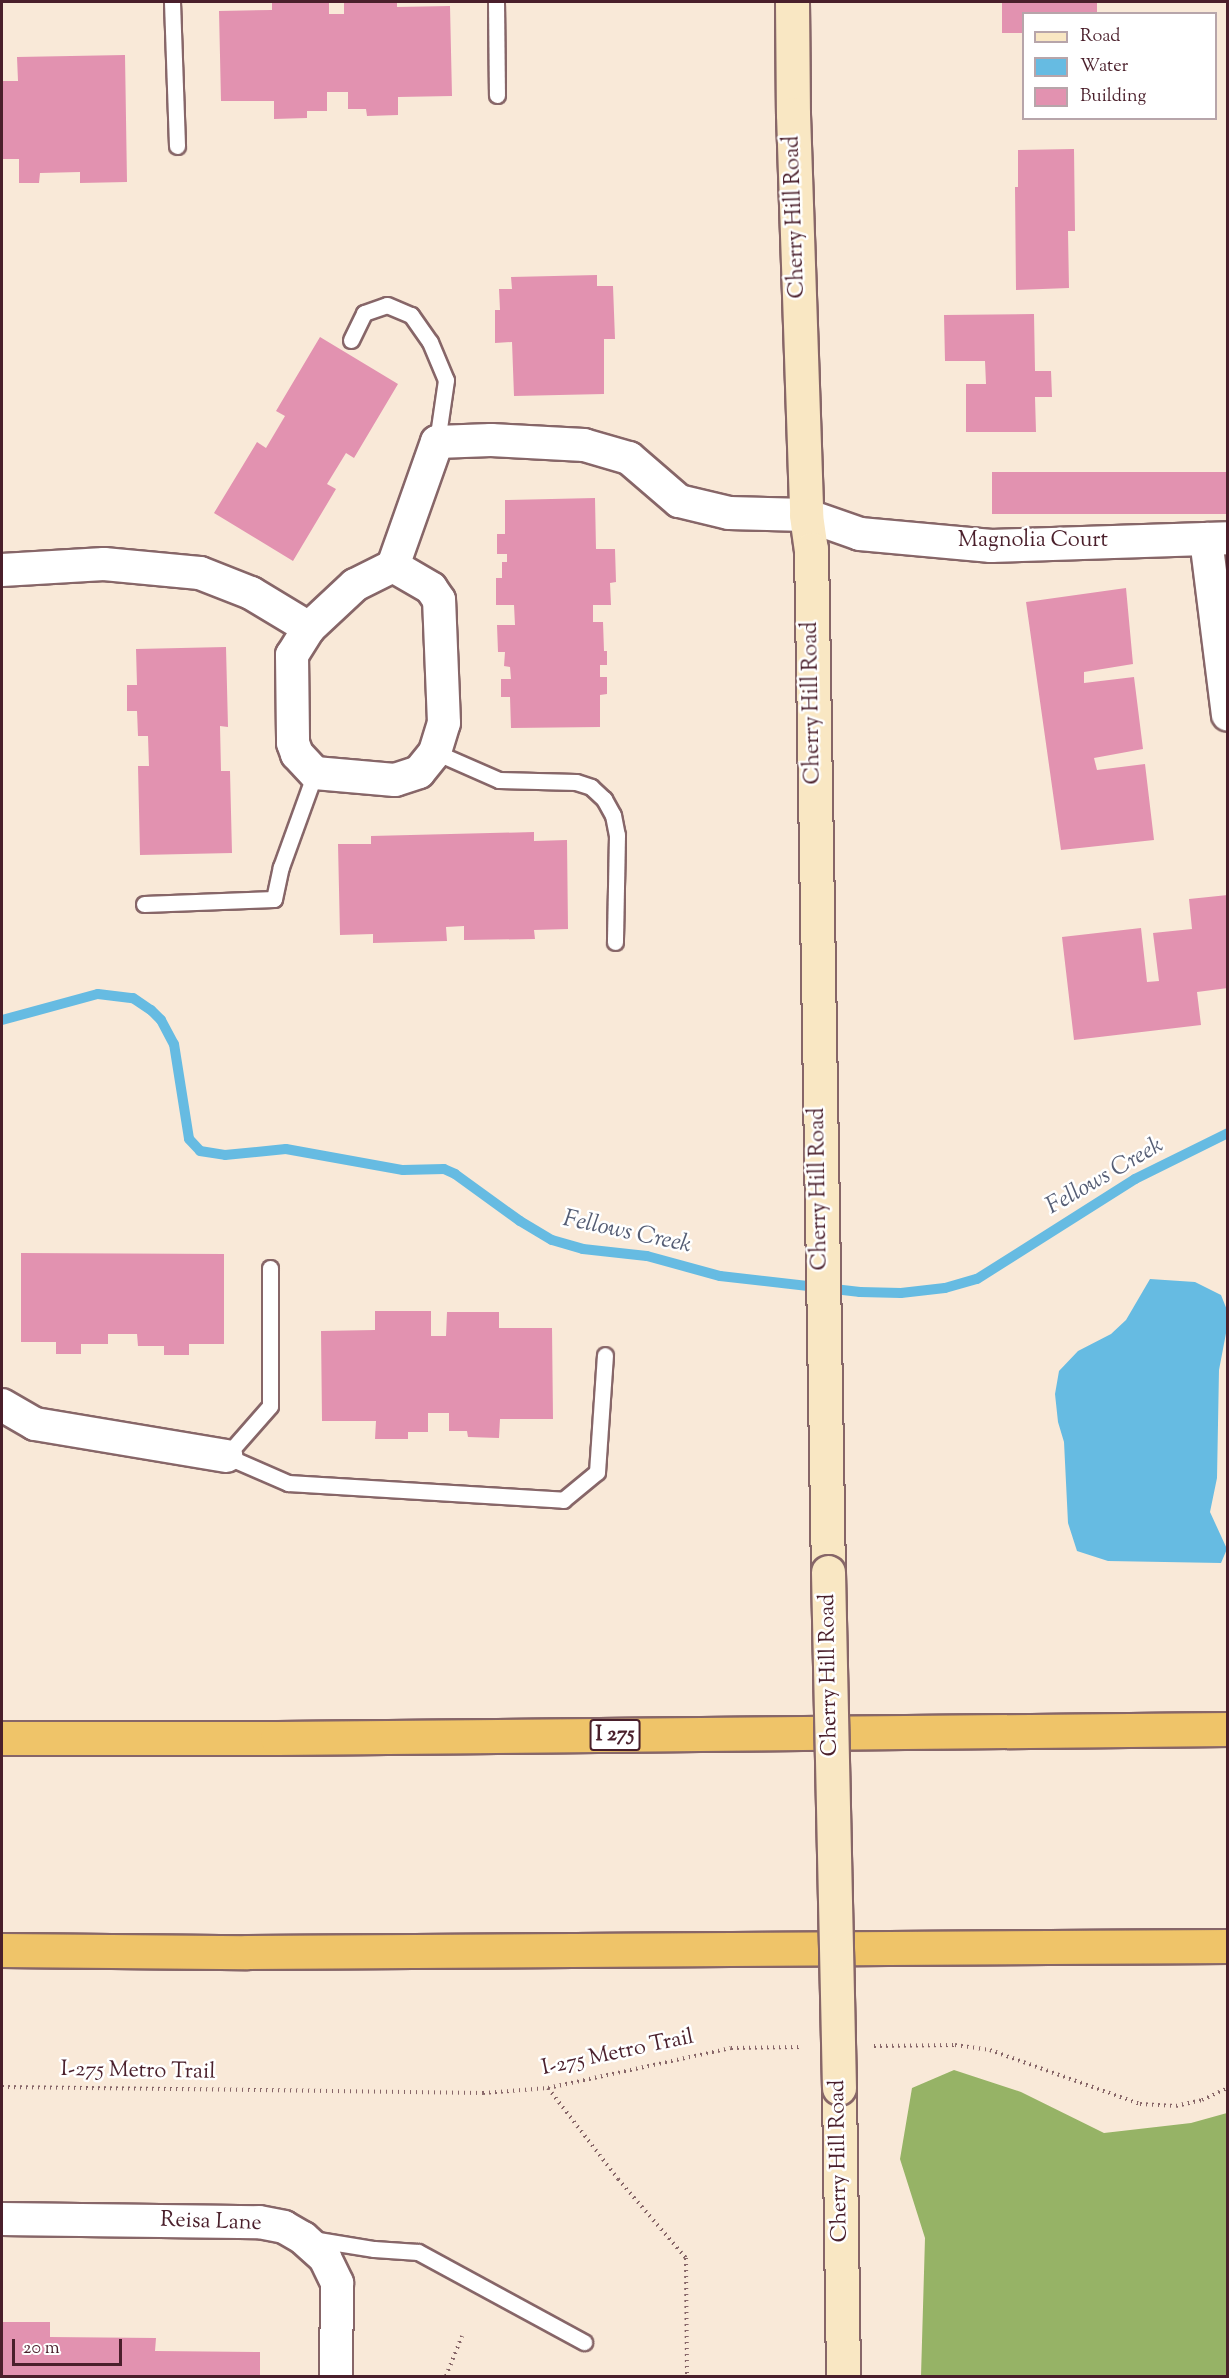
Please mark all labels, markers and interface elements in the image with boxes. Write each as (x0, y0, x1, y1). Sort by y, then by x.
legend (1022, 12, 1217, 120)
text: Road (1080, 24, 1120, 50)
text: Water (1080, 54, 1128, 80)
text: Building (1080, 84, 1146, 110)
street label: Cherry Hill Road (780, 135, 812, 299)
street label: Magnolia Court (958, 529, 1108, 555)
street label: Cherry Hill Road (798, 621, 828, 785)
street label: Cherry Hill Road (805, 1107, 835, 1271)
water label: Fellows Creek (1041, 1132, 1169, 1222)
water label: Fellows Creek (560, 1205, 694, 1261)
street label: Cherry Hill Road (815, 1593, 845, 1757)
road number: I 275 (590, 1717, 640, 1753)
street label: I-275 Metro Trail (540, 2025, 696, 2083)
street label: I-275 Metro Trail (60, 2057, 216, 2087)
street label: Cherry Hill Road (825, 2079, 855, 2243)
street label: Reisa Lane (160, 2208, 262, 2238)
scale bar (15, 2327, 124, 2365)
text: 20 m (23, 2336, 60, 2362)

